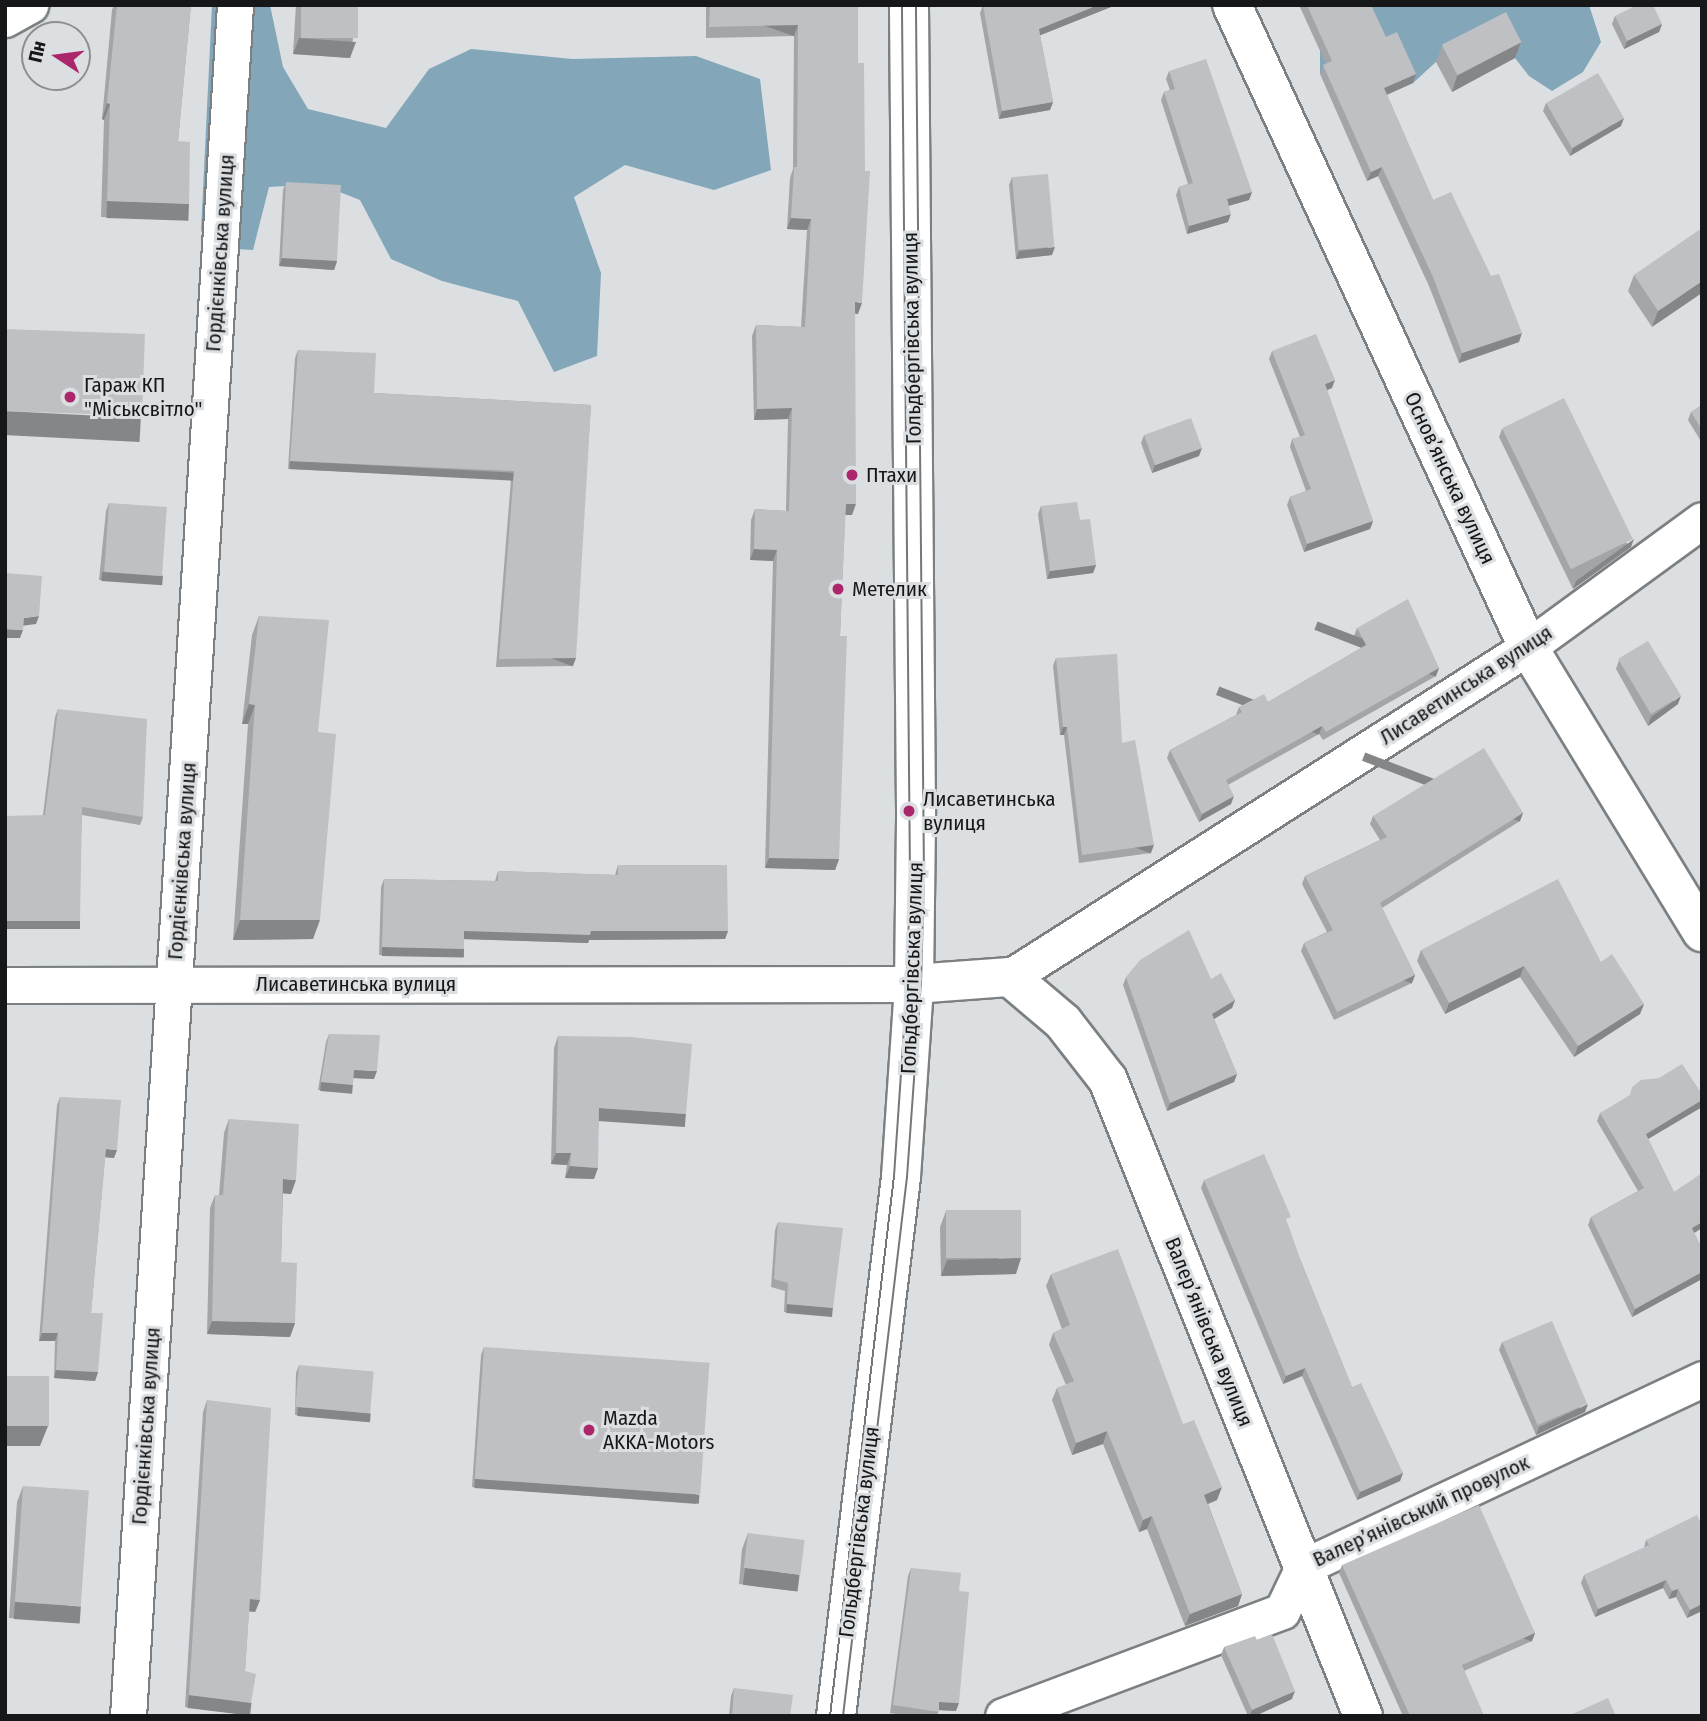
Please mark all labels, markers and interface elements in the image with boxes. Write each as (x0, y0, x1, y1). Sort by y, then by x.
north arrow (21, 21, 91, 91)
text: Пн (23, 39, 51, 65)
street label: Гордієнківська вулиця (201, 153, 239, 353)
street label: Гольдбергівська вулиця (898, 232, 926, 444)
place label: Гараж КП "Міськсвітло" (84, 372, 203, 422)
street label: Основ’янська вулиця (1399, 388, 1501, 568)
marker: Гараж КП "Міськсвітло" (62, 389, 78, 405)
place label: Птахи (866, 462, 917, 488)
marker: Птахи (844, 467, 860, 483)
place label: Метелик (852, 576, 927, 602)
marker: Метелик (830, 581, 846, 597)
street label: Лисаветинська вулиця (1375, 620, 1557, 750)
street label: Гордієнківська вулиця (163, 761, 201, 961)
place label: Лисаветинська вулиця (923, 786, 1056, 836)
marker: Лисаветинська вулиця (901, 803, 917, 819)
street label: Гольдбергівська вулиця (896, 861, 928, 1075)
street label: Лисаветинська вулиця (256, 971, 456, 997)
street label: Валер’янівська вулиця (1160, 1234, 1258, 1430)
street label: Гордієнківська вулиця (127, 1326, 165, 1526)
place label: Mazda AKKA-Motors (603, 1405, 714, 1455)
marker: Mazda AKKA-Motors (581, 1422, 597, 1438)
street label: Гольдбергівська вулиця (834, 1425, 884, 1639)
street label: Валер’янівський провулок (1309, 1450, 1533, 1572)

